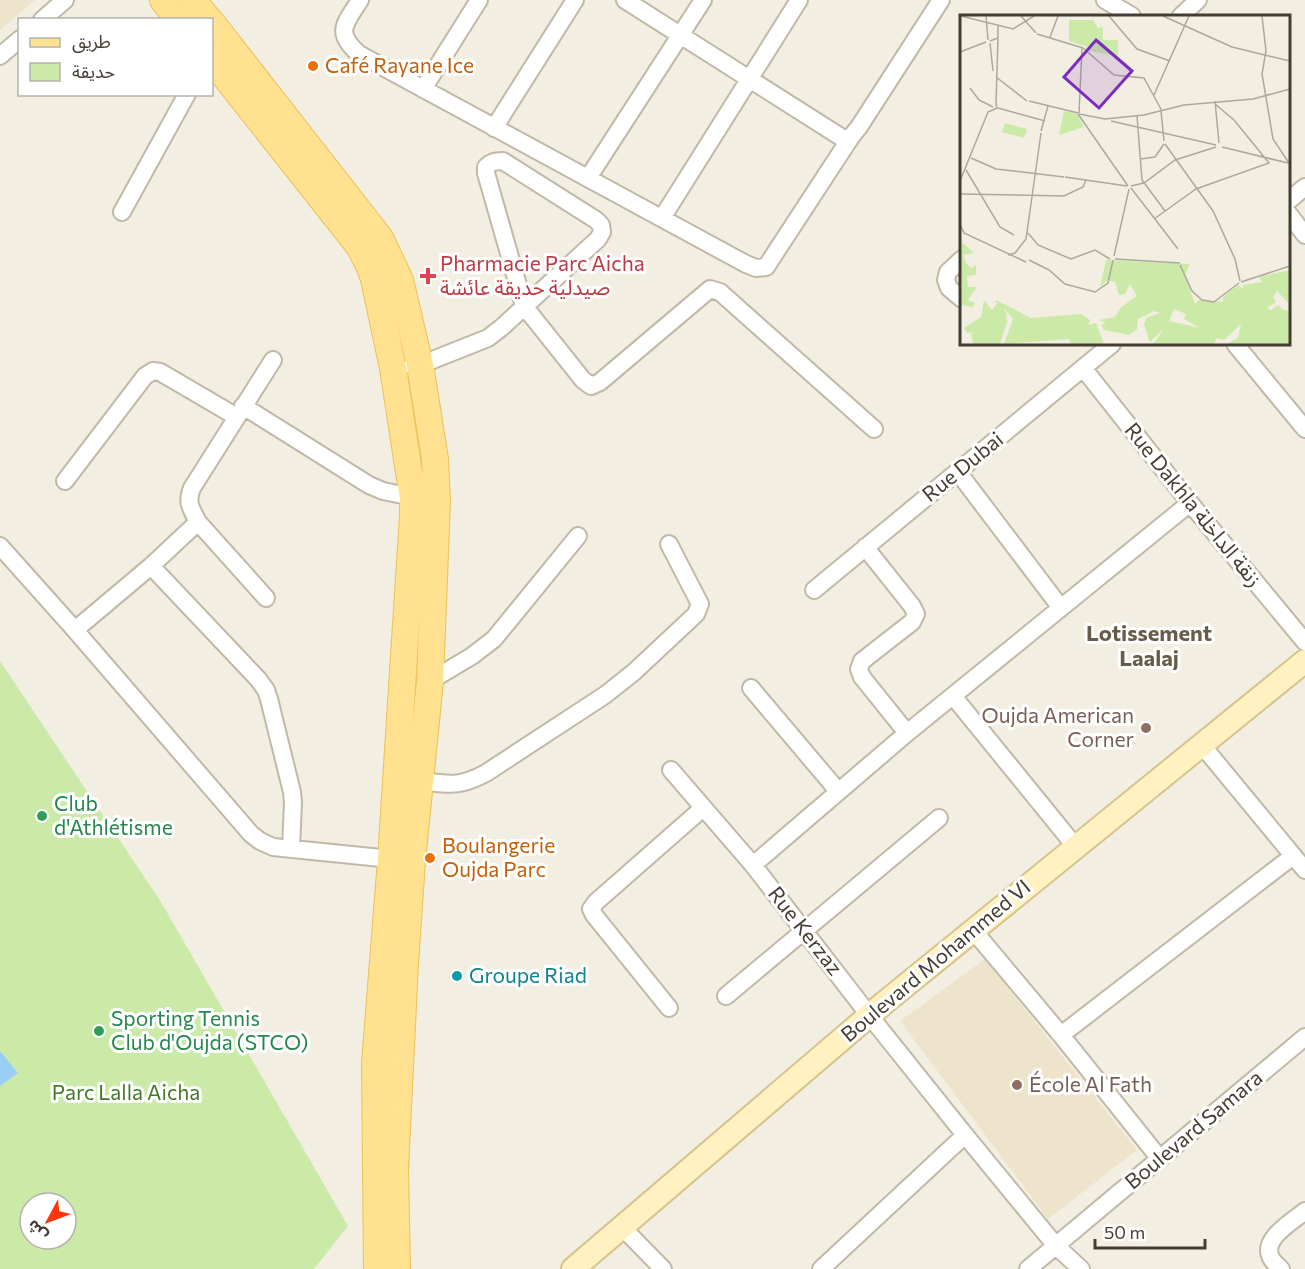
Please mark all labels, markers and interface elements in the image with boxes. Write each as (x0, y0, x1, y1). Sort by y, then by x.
inset map (960, 15, 1290, 345)
legend (18, 18, 213, 96)
text: طريق (72, 30, 111, 53)
place label: Café Rayane Ice (325, 52, 474, 77)
marker: Café Rayane Ice (306, 59, 320, 73)
text: حديقة (72, 60, 115, 82)
place label: Pharmacie Parc Aicha صيدلية حديقة عائشة (440, 250, 645, 299)
marker: Pharmacie Parc Aicha صيدلية حديقة عائشة (421, 269, 435, 283)
street label: Rue Dakhla زنقة الداخلة (1120, 417, 1268, 592)
street label: Rue Dubai (917, 426, 1008, 506)
district label: Lotissement Laalaj (1086, 619, 1212, 671)
place label: Oujda American Corner (982, 702, 1134, 751)
marker: Oujda American Corner (1139, 721, 1153, 735)
place label: Club d'Athlétisme (54, 790, 173, 839)
marker: Club d'Athlétisme (35, 809, 49, 823)
place label: Boulangerie Oujda Parc (442, 832, 555, 881)
marker: Boulangerie Oujda Parc (423, 851, 437, 865)
street label: Boulevard Mohammed VI (835, 873, 1035, 1046)
street label: Rue Kerzaz (764, 881, 848, 979)
place label: Groupe Riad (469, 962, 587, 987)
marker: Groupe Riad (450, 969, 464, 983)
place label: Sporting Tennis Club d'Oujda (STCO) (111, 1005, 308, 1054)
marker: Sporting Tennis Club d'Oujda (STCO) (92, 1024, 106, 1038)
street label: Boulevard Samara (1119, 1064, 1267, 1194)
place label: École Al Fath (1029, 1071, 1152, 1096)
marker: École Al Fath (1010, 1078, 1024, 1092)
park label: Parc Lalla Aicha (52, 1079, 200, 1104)
north arrow (18, 1191, 78, 1251)
scale bar (1095, 1212, 1204, 1250)
text: ش (22, 1216, 51, 1246)
text: 50 m (1104, 1221, 1145, 1243)

